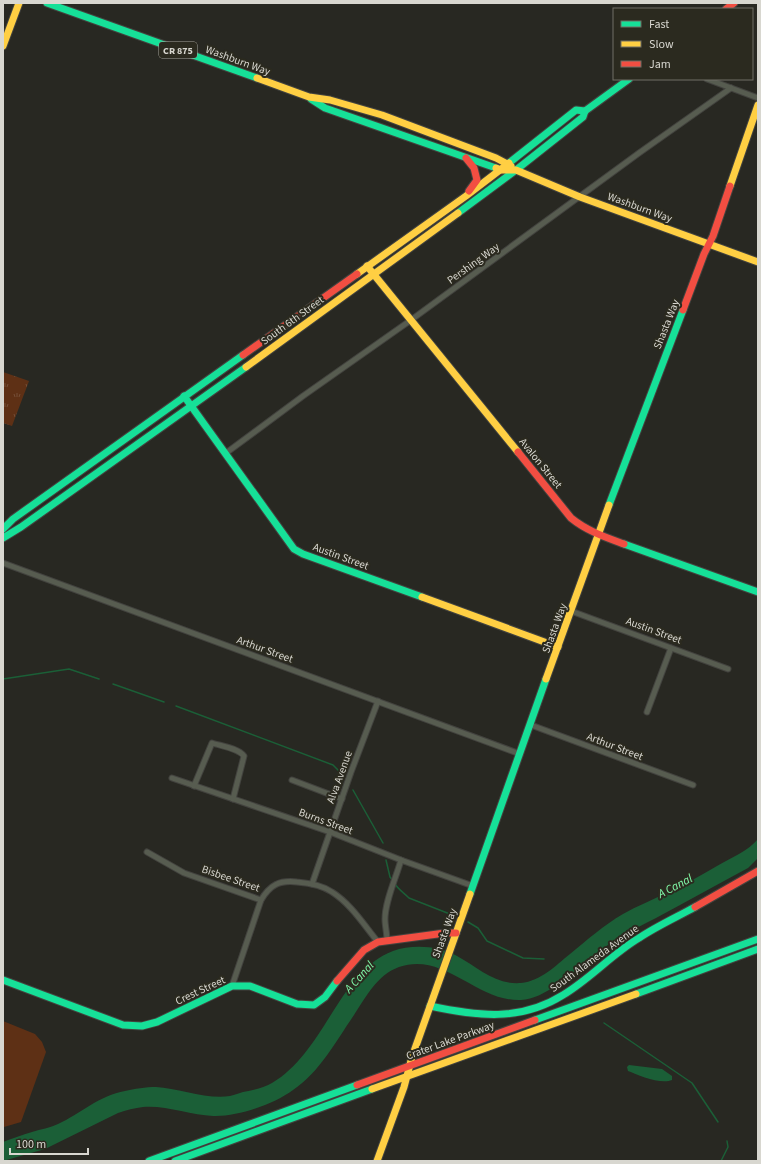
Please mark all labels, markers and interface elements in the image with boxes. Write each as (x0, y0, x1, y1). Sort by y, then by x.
legend (613, 8, 753, 80)
text: Fast (649, 16, 669, 33)
text: Slow (649, 36, 674, 53)
road number: CR 875 (159, 42, 197, 58)
street label: Washburn Way (203, 42, 272, 79)
text: Jam (649, 56, 671, 73)
street label: Washburn Way (605, 189, 674, 226)
street label: Pershing Way (444, 239, 503, 288)
street label: South 6th Street (258, 292, 327, 348)
street label: Shasta Way (650, 297, 683, 351)
street label: Avalon Street (516, 435, 566, 492)
street label: Austin Street (311, 539, 371, 574)
street label: Shasta Way (539, 601, 570, 655)
street label: Austin Street (624, 613, 684, 648)
street label: Arthur Street (235, 632, 295, 667)
street label: Arthur Street (585, 729, 645, 764)
street label: Alva Avenue (323, 748, 356, 806)
street label: Burns Street (297, 805, 355, 838)
street label: Bisbee Street (200, 862, 262, 896)
water label: A Canal (654, 870, 696, 903)
street label: Shasta Way (429, 906, 460, 960)
street label: South Alameda Avenue (547, 921, 642, 996)
water label: A Canal (340, 958, 378, 998)
street label: Crest Street (173, 972, 228, 1009)
street label: Crater Lake Parkway (404, 1017, 496, 1063)
scale bar (10, 1130, 88, 1156)
text: 100 m (16, 1136, 46, 1153)

